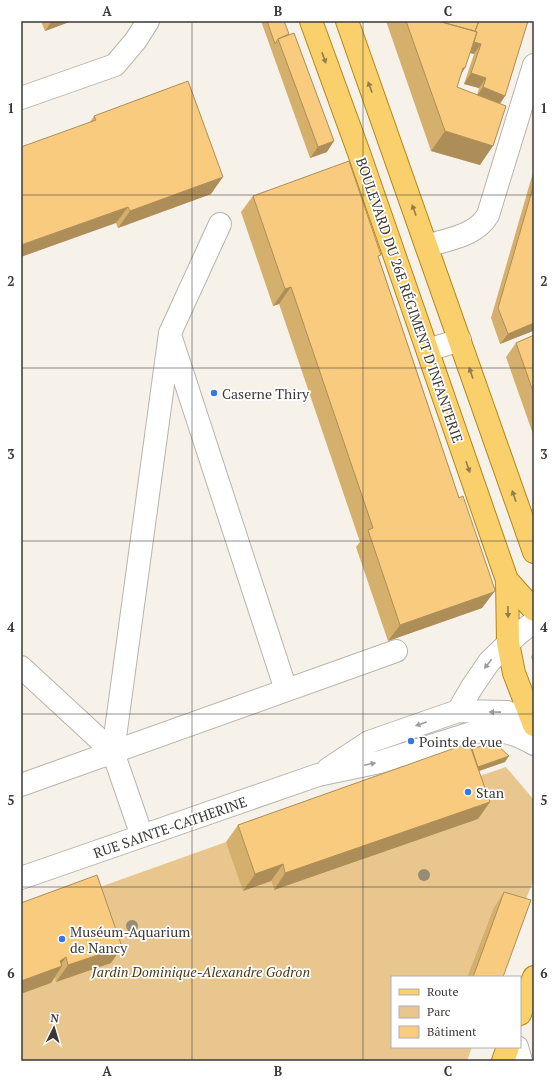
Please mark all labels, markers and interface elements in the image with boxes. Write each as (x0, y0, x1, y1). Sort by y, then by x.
text: A (102, 2, 112, 20)
text: B (274, 2, 282, 20)
text: C (444, 2, 452, 20)
one-way arrow (321, 52, 327, 64)
one-way arrow (367, 81, 373, 93)
text: 1 (7, 99, 15, 117)
text: 1 (540, 99, 548, 117)
street label: BOULEVARD DU 26E RÉGIMENT D'INFANTERIE (352, 155, 468, 445)
one-way arrow (410, 203, 416, 215)
text: 2 (7, 272, 15, 290)
text: 2 (540, 272, 548, 290)
one-way arrow (468, 367, 474, 379)
place label: Caserne Thiry (222, 384, 310, 403)
marker: Caserne Thiry (209, 388, 219, 398)
text: 3 (7, 445, 15, 463)
text: 3 (540, 445, 548, 463)
one-way arrow (465, 461, 471, 473)
one-way arrow (511, 489, 517, 501)
one-way arrow (505, 606, 511, 619)
text: 4 (7, 618, 15, 636)
text: 4 (540, 618, 548, 636)
one-way arrow (484, 658, 493, 669)
one-way arrow (488, 709, 501, 715)
one-way arrow (414, 721, 426, 727)
place label: Points de vue (419, 732, 502, 751)
marker: Points de vue (406, 736, 416, 746)
one-way arrow (364, 760, 376, 766)
place label: Stan (476, 783, 505, 802)
marker: Stan (463, 787, 473, 797)
text: 5 (7, 791, 15, 809)
text: 5 (540, 791, 548, 809)
street label: RUE SAINTE-CATHERINE (91, 792, 249, 862)
place label: Muséum-Aquarium de Nancy (70, 922, 190, 957)
marker: Muséum-Aquarium de Nancy (57, 934, 67, 944)
park label: Jardin Dominique-Alexandre Godron (91, 962, 310, 981)
text: 6 (7, 964, 15, 982)
text: 6 (540, 964, 548, 982)
legend (391, 976, 521, 1048)
text: Route (427, 984, 458, 999)
text: Parc (427, 1004, 451, 1019)
north arrow (34, 1008, 74, 1048)
text: N (50, 1011, 60, 1025)
text: Bâtiment (427, 1024, 477, 1039)
text: A (102, 1062, 112, 1080)
text: B (274, 1062, 282, 1080)
text: C (444, 1062, 452, 1080)

